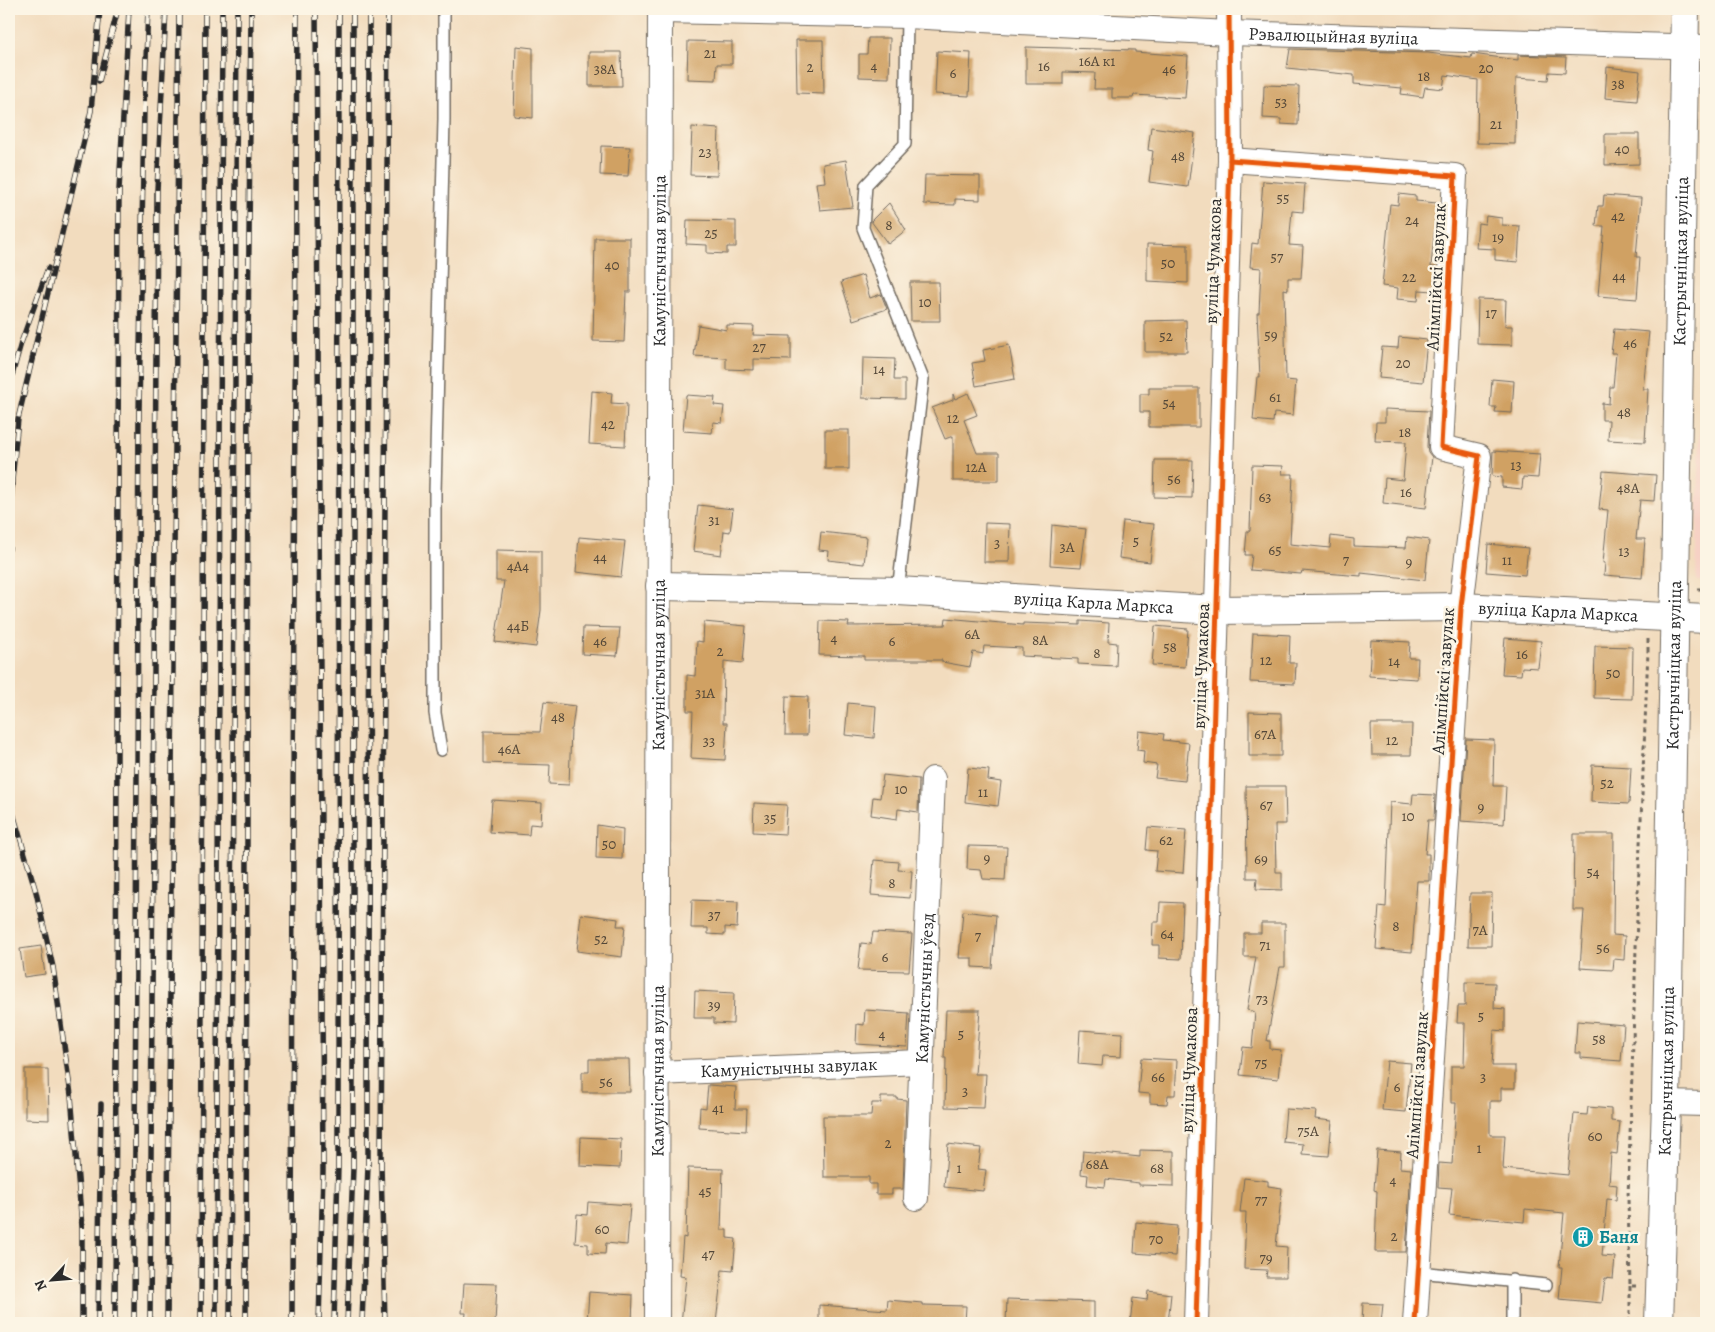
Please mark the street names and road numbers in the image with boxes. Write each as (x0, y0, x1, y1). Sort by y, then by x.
street label: Рэвалюцыйная вуліца (1248, 22, 1419, 51)
street label: Камуністычная вуліца (647, 174, 672, 347)
street label: Кастрычніцкая вуліца (1667, 175, 1694, 346)
street label: вуліца Чумакова (1199, 197, 1227, 325)
street label: Алімпійскі завулак (1420, 203, 1452, 352)
street label: Камуністычная вуліца (646, 578, 671, 751)
street label: Кастрычніцкая вуліца (1660, 579, 1687, 750)
street label: вуліца Карла Маркса (1013, 586, 1175, 619)
street label: вуліца Карла Маркса (1478, 596, 1640, 628)
street label: вуліца Чумакова (1187, 602, 1215, 730)
street label: Алімпійскі завулак (1426, 607, 1460, 756)
street label: Камуністычны ўезд (909, 912, 940, 1064)
street label: Камуністычная вуліца (645, 984, 670, 1157)
street label: Кастрычніцкая вуліца (1652, 985, 1680, 1156)
street label: вуліца Чумакова (1175, 1006, 1203, 1134)
street label: Алімпійскі завулак (1400, 1011, 1434, 1160)
street label: Камуністычны завулак (700, 1052, 878, 1083)

